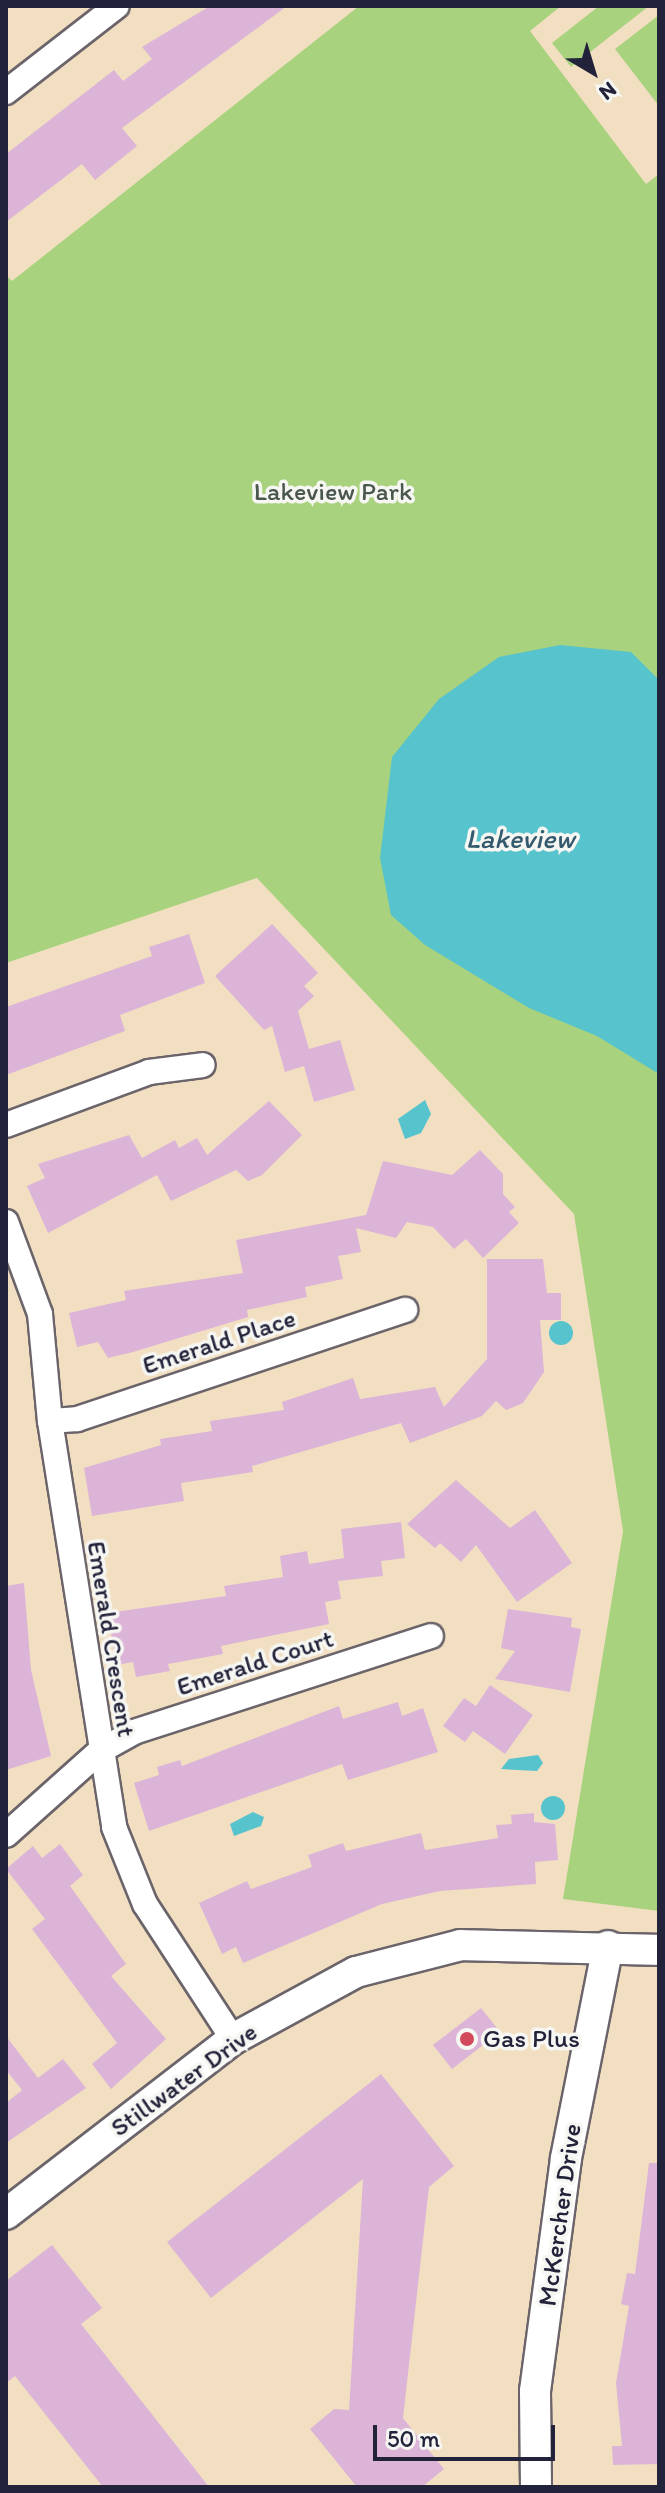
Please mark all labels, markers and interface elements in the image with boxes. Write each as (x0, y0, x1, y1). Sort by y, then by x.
north arrow (553, 32, 633, 112)
text: N (594, 76, 622, 107)
park label: Lakeview Park (254, 476, 412, 508)
water label: Lakeview (465, 821, 575, 855)
street label: Emerald Place (139, 1303, 299, 1381)
street label: Emerald Crescent (80, 1539, 142, 1739)
street label: Emerald Court (173, 1623, 337, 1703)
street label: Stillwater Drive (105, 2016, 263, 2144)
place label: Gas Plus (483, 2023, 580, 2055)
marker: Gas Plus (458, 2030, 476, 2048)
street label: McKercher Drive (532, 2122, 588, 2308)
scale bar (377, 2409, 559, 2459)
text: 50 m (387, 2424, 440, 2453)

